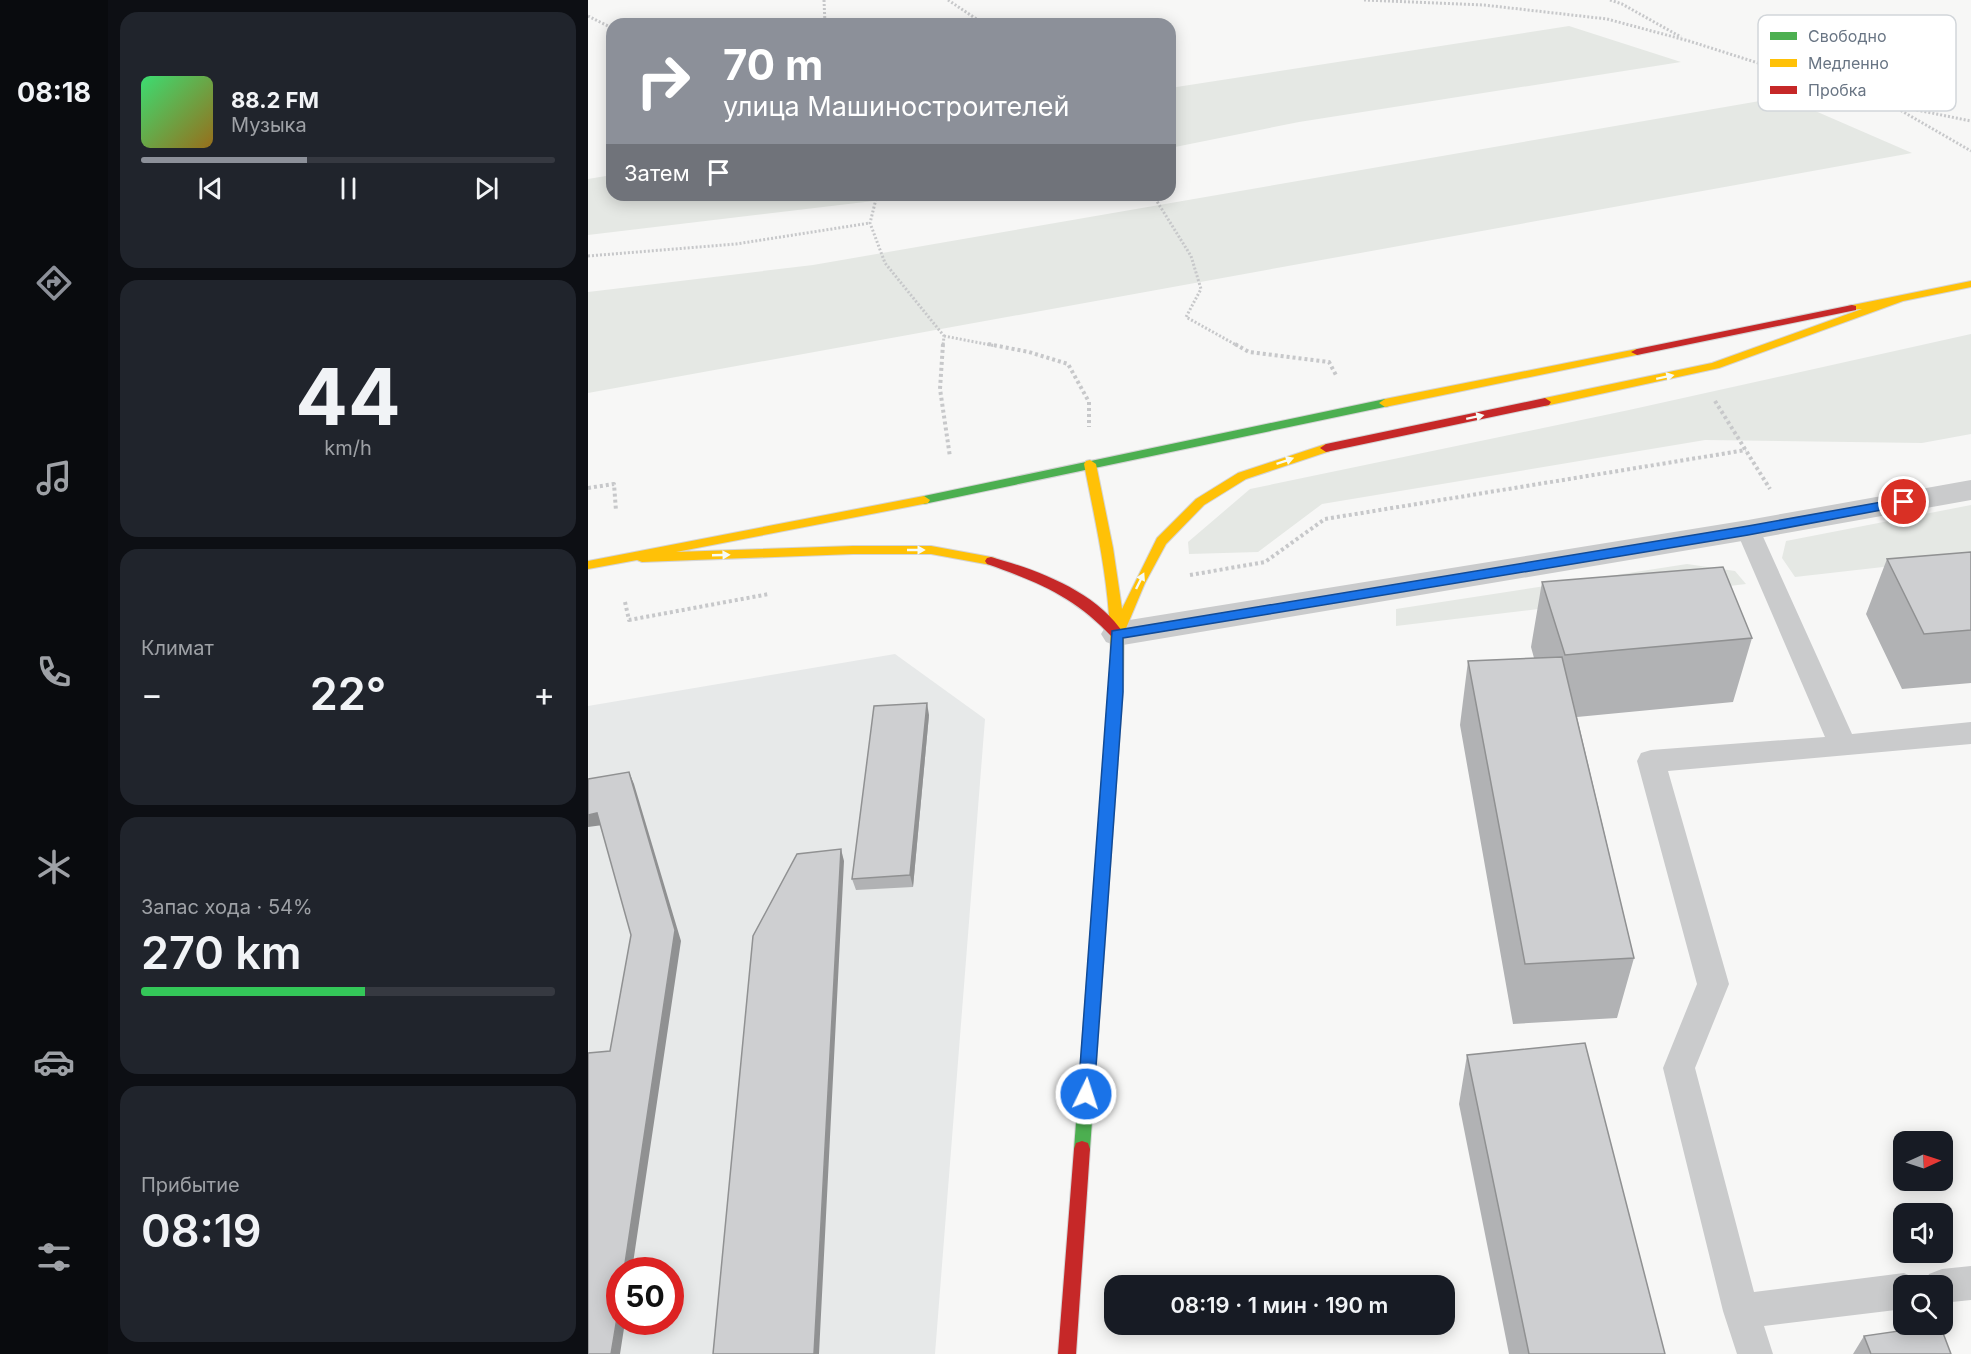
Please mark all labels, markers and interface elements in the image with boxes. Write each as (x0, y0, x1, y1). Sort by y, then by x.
legend (1758, 15, 1956, 111)
text: Свободно (1808, 26, 1887, 46)
text: 70 m (723, 39, 823, 90)
icon: right (624, 42, 702, 120)
text: Медленно (1808, 53, 1889, 73)
text: 08:18 (17, 76, 91, 109)
text: Пробка (1808, 80, 1866, 100)
text: 88.2 FM (231, 87, 319, 113)
text: улица Машиностроителей (723, 90, 1069, 123)
text: Музыка (231, 113, 307, 137)
icon: arrive (702, 156, 735, 189)
text: Затем (624, 160, 690, 186)
icon: previous (194, 172, 227, 205)
icon: pause (332, 172, 365, 205)
icon: next (470, 172, 503, 205)
icon: directions (33, 262, 75, 304)
text: 44 (295, 349, 401, 444)
one-way arrow (1656, 371, 1675, 381)
one-way arrow (1465, 412, 1484, 421)
text: km/h (324, 436, 372, 460)
one-way arrow (1276, 456, 1294, 466)
icon: music (33, 457, 75, 499)
pin (1878, 476, 1929, 527)
icon: arrive (1887, 485, 1920, 518)
one-way arrow (906, 545, 925, 555)
one-way arrow (712, 551, 731, 560)
one-way arrow (1135, 572, 1145, 590)
text: Климат (141, 636, 214, 660)
icon: phone (33, 651, 75, 693)
text: 22° (310, 666, 386, 721)
text: − (141, 674, 163, 714)
text: + (533, 674, 555, 714)
icon: climate (33, 846, 75, 888)
text: Запас хода · 54% (141, 895, 313, 919)
text: 270 km (141, 925, 301, 980)
icon: car (33, 1041, 75, 1083)
position arrow (1054, 1062, 1118, 1126)
north arrow (1893, 1131, 1953, 1191)
map controls (1893, 1131, 1953, 1335)
text: Прибытие (141, 1173, 240, 1197)
text: 08:19 (141, 1203, 262, 1258)
button: sound (1893, 1203, 1953, 1263)
icon: filters (33, 1236, 75, 1278)
speed limit sign: 50 (606, 1257, 684, 1335)
button: search (1893, 1275, 1953, 1335)
text: 08:19 · 1 мин · 190 m (1171, 1292, 1388, 1318)

